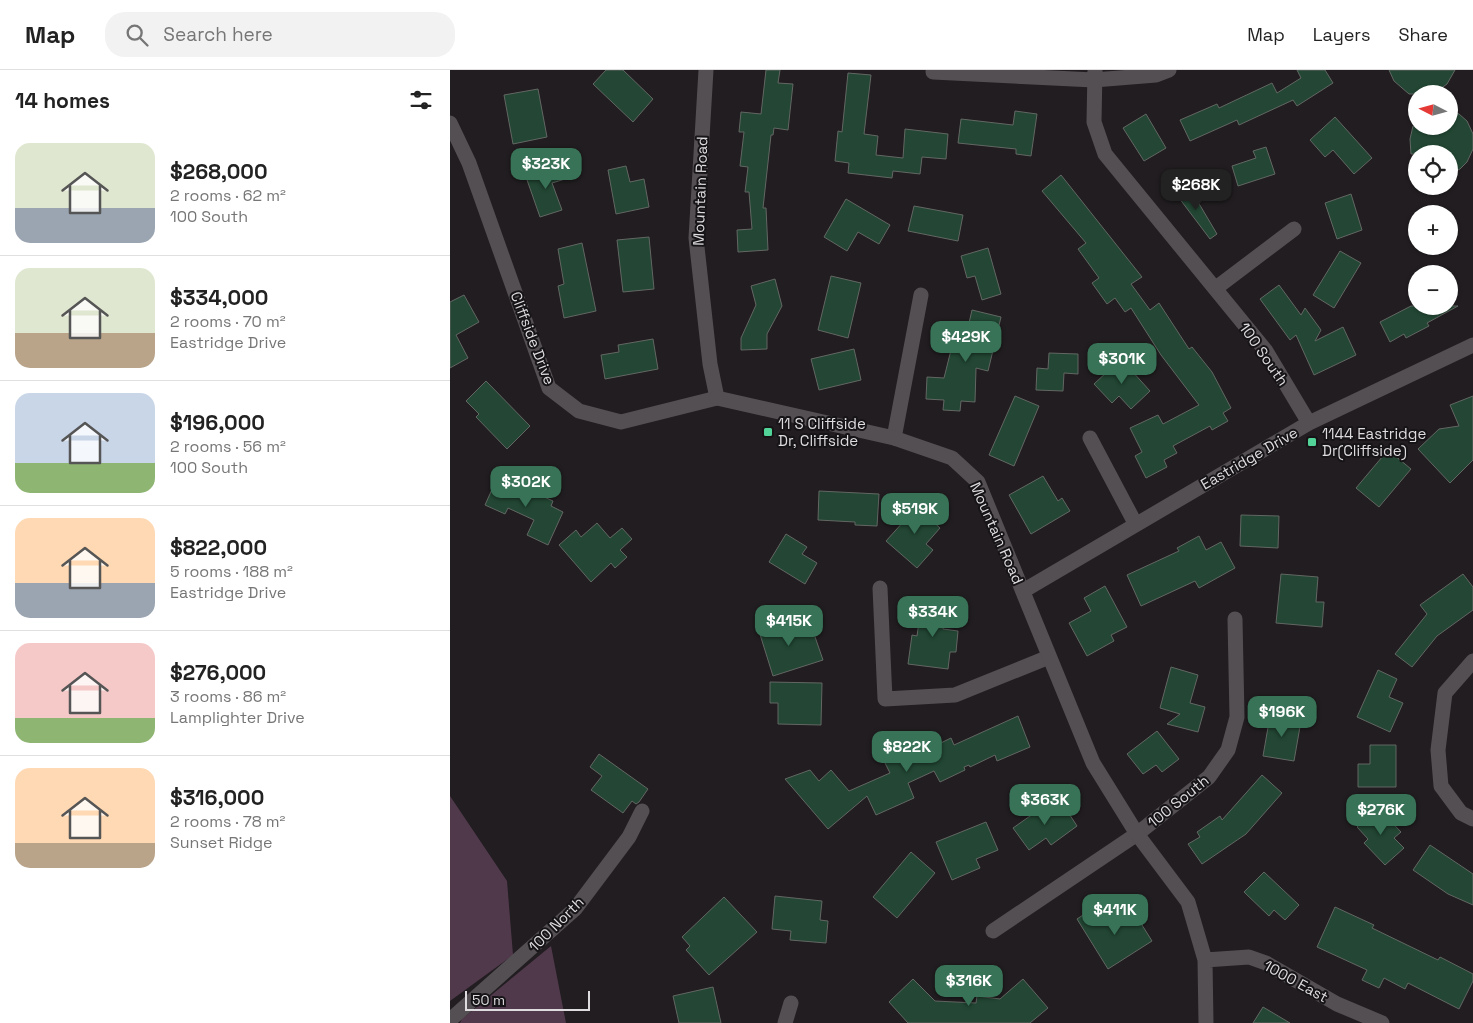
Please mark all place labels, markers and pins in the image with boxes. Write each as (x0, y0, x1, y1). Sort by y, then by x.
pin: $323K (511, 148, 581, 190)
pin: $268K (1161, 168, 1231, 211)
pin: $429K (931, 320, 1001, 363)
pin: $301K (1087, 342, 1157, 385)
place label: 11 S Cliffside Dr, Cliffside (778, 414, 866, 450)
place label: 1144 Eastridge Dr(Cliffside) (1322, 424, 1426, 461)
marker: 11 S Cliffside Dr, Cliffside (762, 426, 774, 438)
marker: 1144 Eastridge Dr(Cliffside) (1306, 436, 1318, 448)
pin: $302K (491, 466, 561, 508)
pin: $519K (880, 492, 950, 535)
pin: $334K (898, 596, 968, 638)
pin: $415K (754, 604, 824, 647)
pin: $196K (1247, 696, 1317, 738)
pin: $822K (872, 730, 942, 773)
pin: $363K (1010, 784, 1080, 826)
pin: $276K (1346, 794, 1416, 836)
pin: $411K (1080, 894, 1150, 936)
pin: $316K (934, 964, 1004, 1007)

